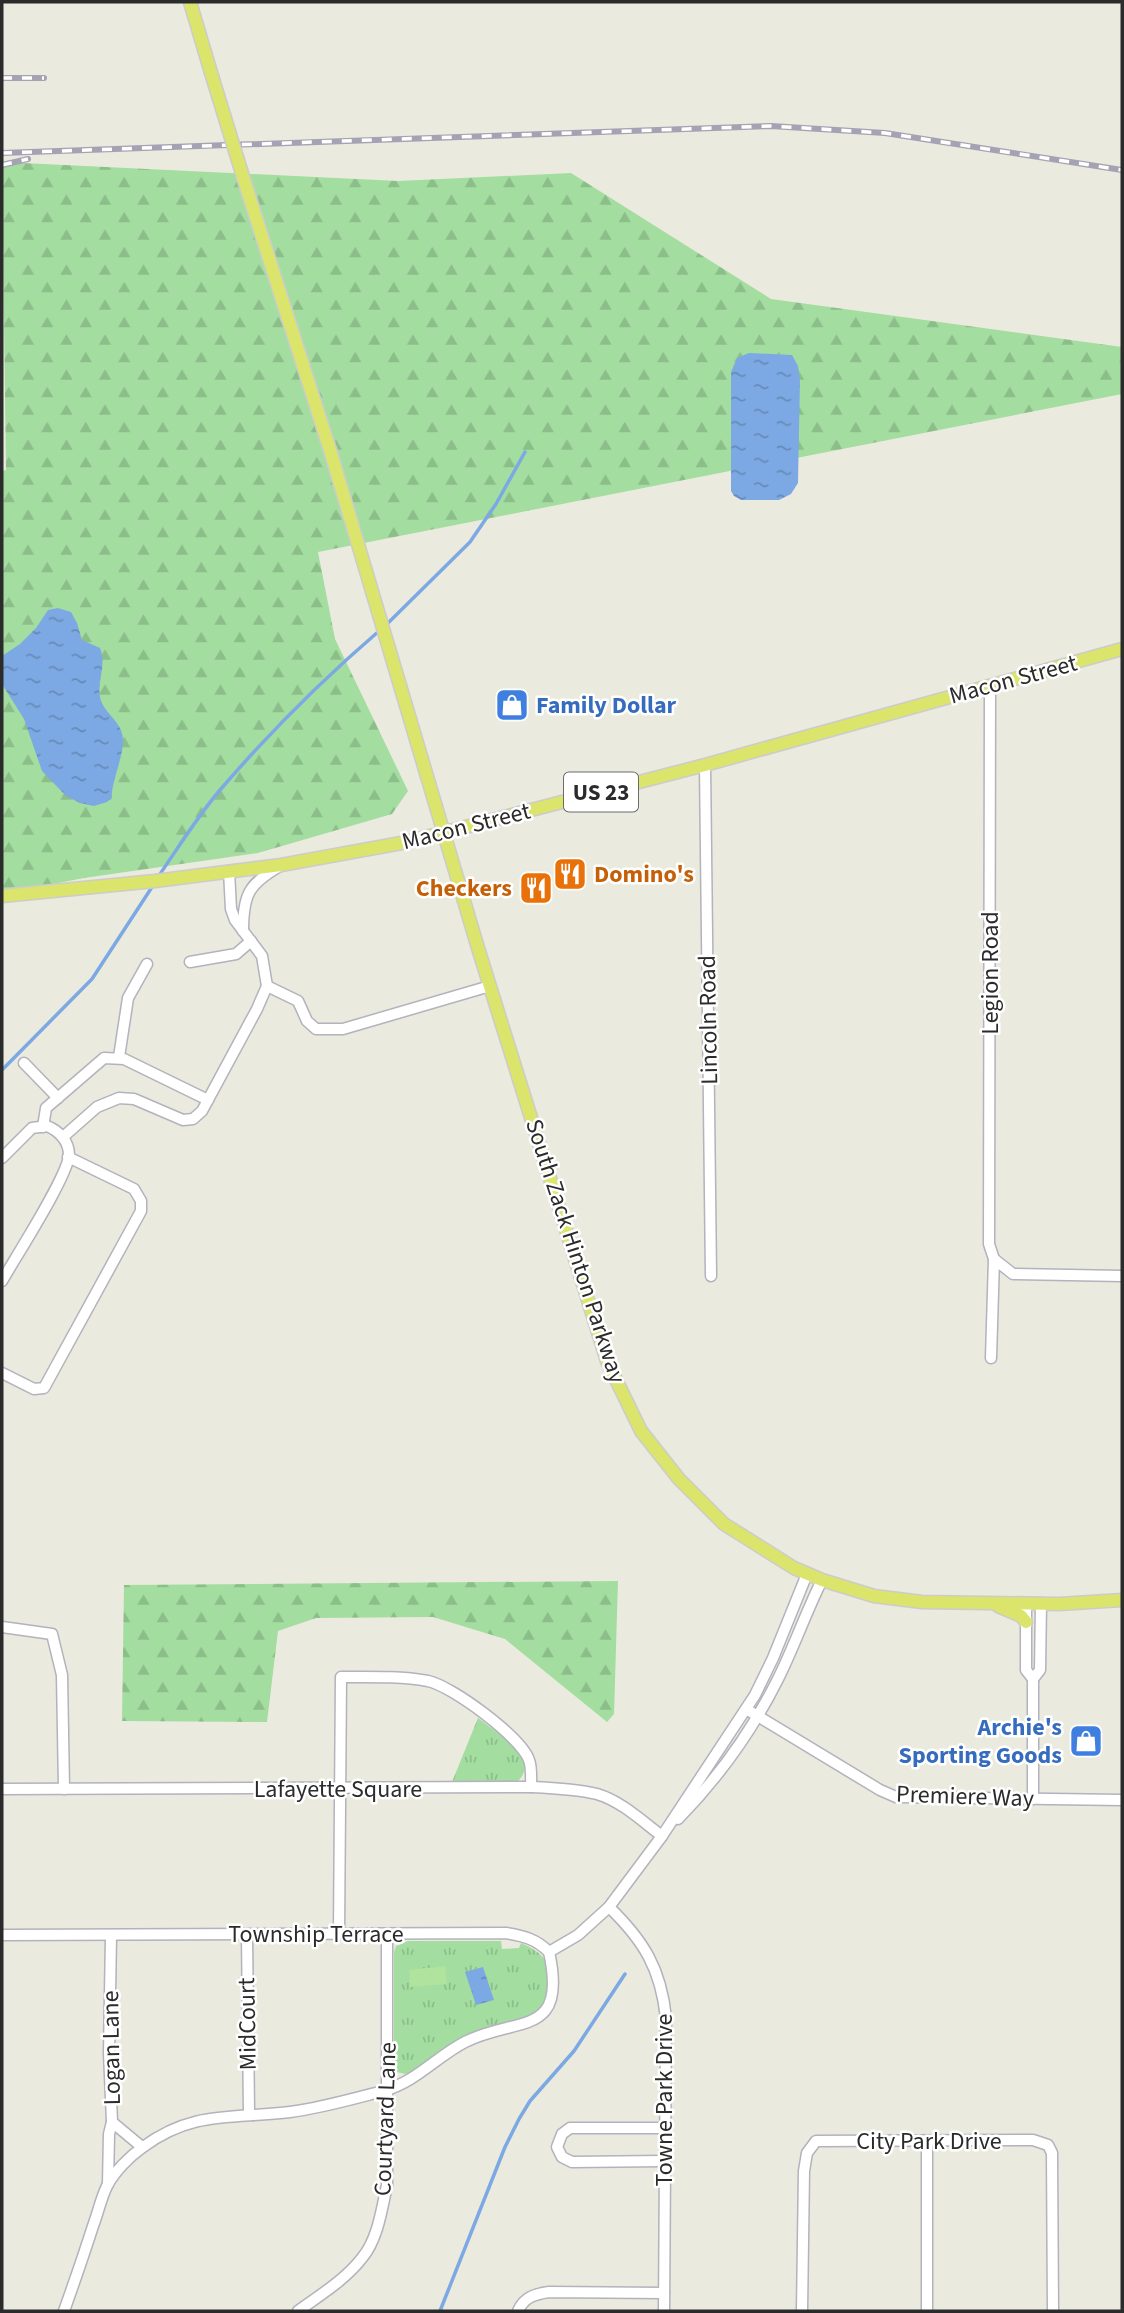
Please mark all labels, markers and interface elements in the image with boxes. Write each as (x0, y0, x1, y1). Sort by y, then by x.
street label: Macon Street (945, 646, 1081, 713)
shop icon: Family Dollar (493, 686, 531, 724)
place label: Family Dollar (536, 688, 677, 723)
road number: US 23 (564, 772, 638, 812)
street label: Macon Street (398, 794, 534, 859)
restaurant icon: Domino's (551, 855, 589, 893)
place label: Domino's (594, 857, 694, 892)
restaurant icon: Checkers (517, 869, 555, 907)
place label: Checkers (416, 871, 512, 906)
street label: Legion Road (973, 911, 1008, 1035)
street label: Lincoln Road (690, 955, 727, 1085)
street label: South Zack Hinton Parkway (516, 1115, 635, 1388)
place label: Archie's Sporting Goods (899, 1710, 1062, 1773)
shop icon: Archie's Sporting Goods (1067, 1722, 1105, 1760)
street label: Lafayette Square (254, 1772, 422, 1807)
street label: Premiere Way (895, 1777, 1034, 1816)
street label: Township Terrace (228, 1917, 404, 1952)
street label: MidCourt (229, 1977, 266, 2071)
street label: Logan Lane (93, 1990, 130, 2106)
street label: Towne Park Drive (647, 2014, 682, 2186)
street label: Courtyard Lane (365, 2041, 406, 2197)
street label: City Park Drive (856, 2124, 1002, 2159)

